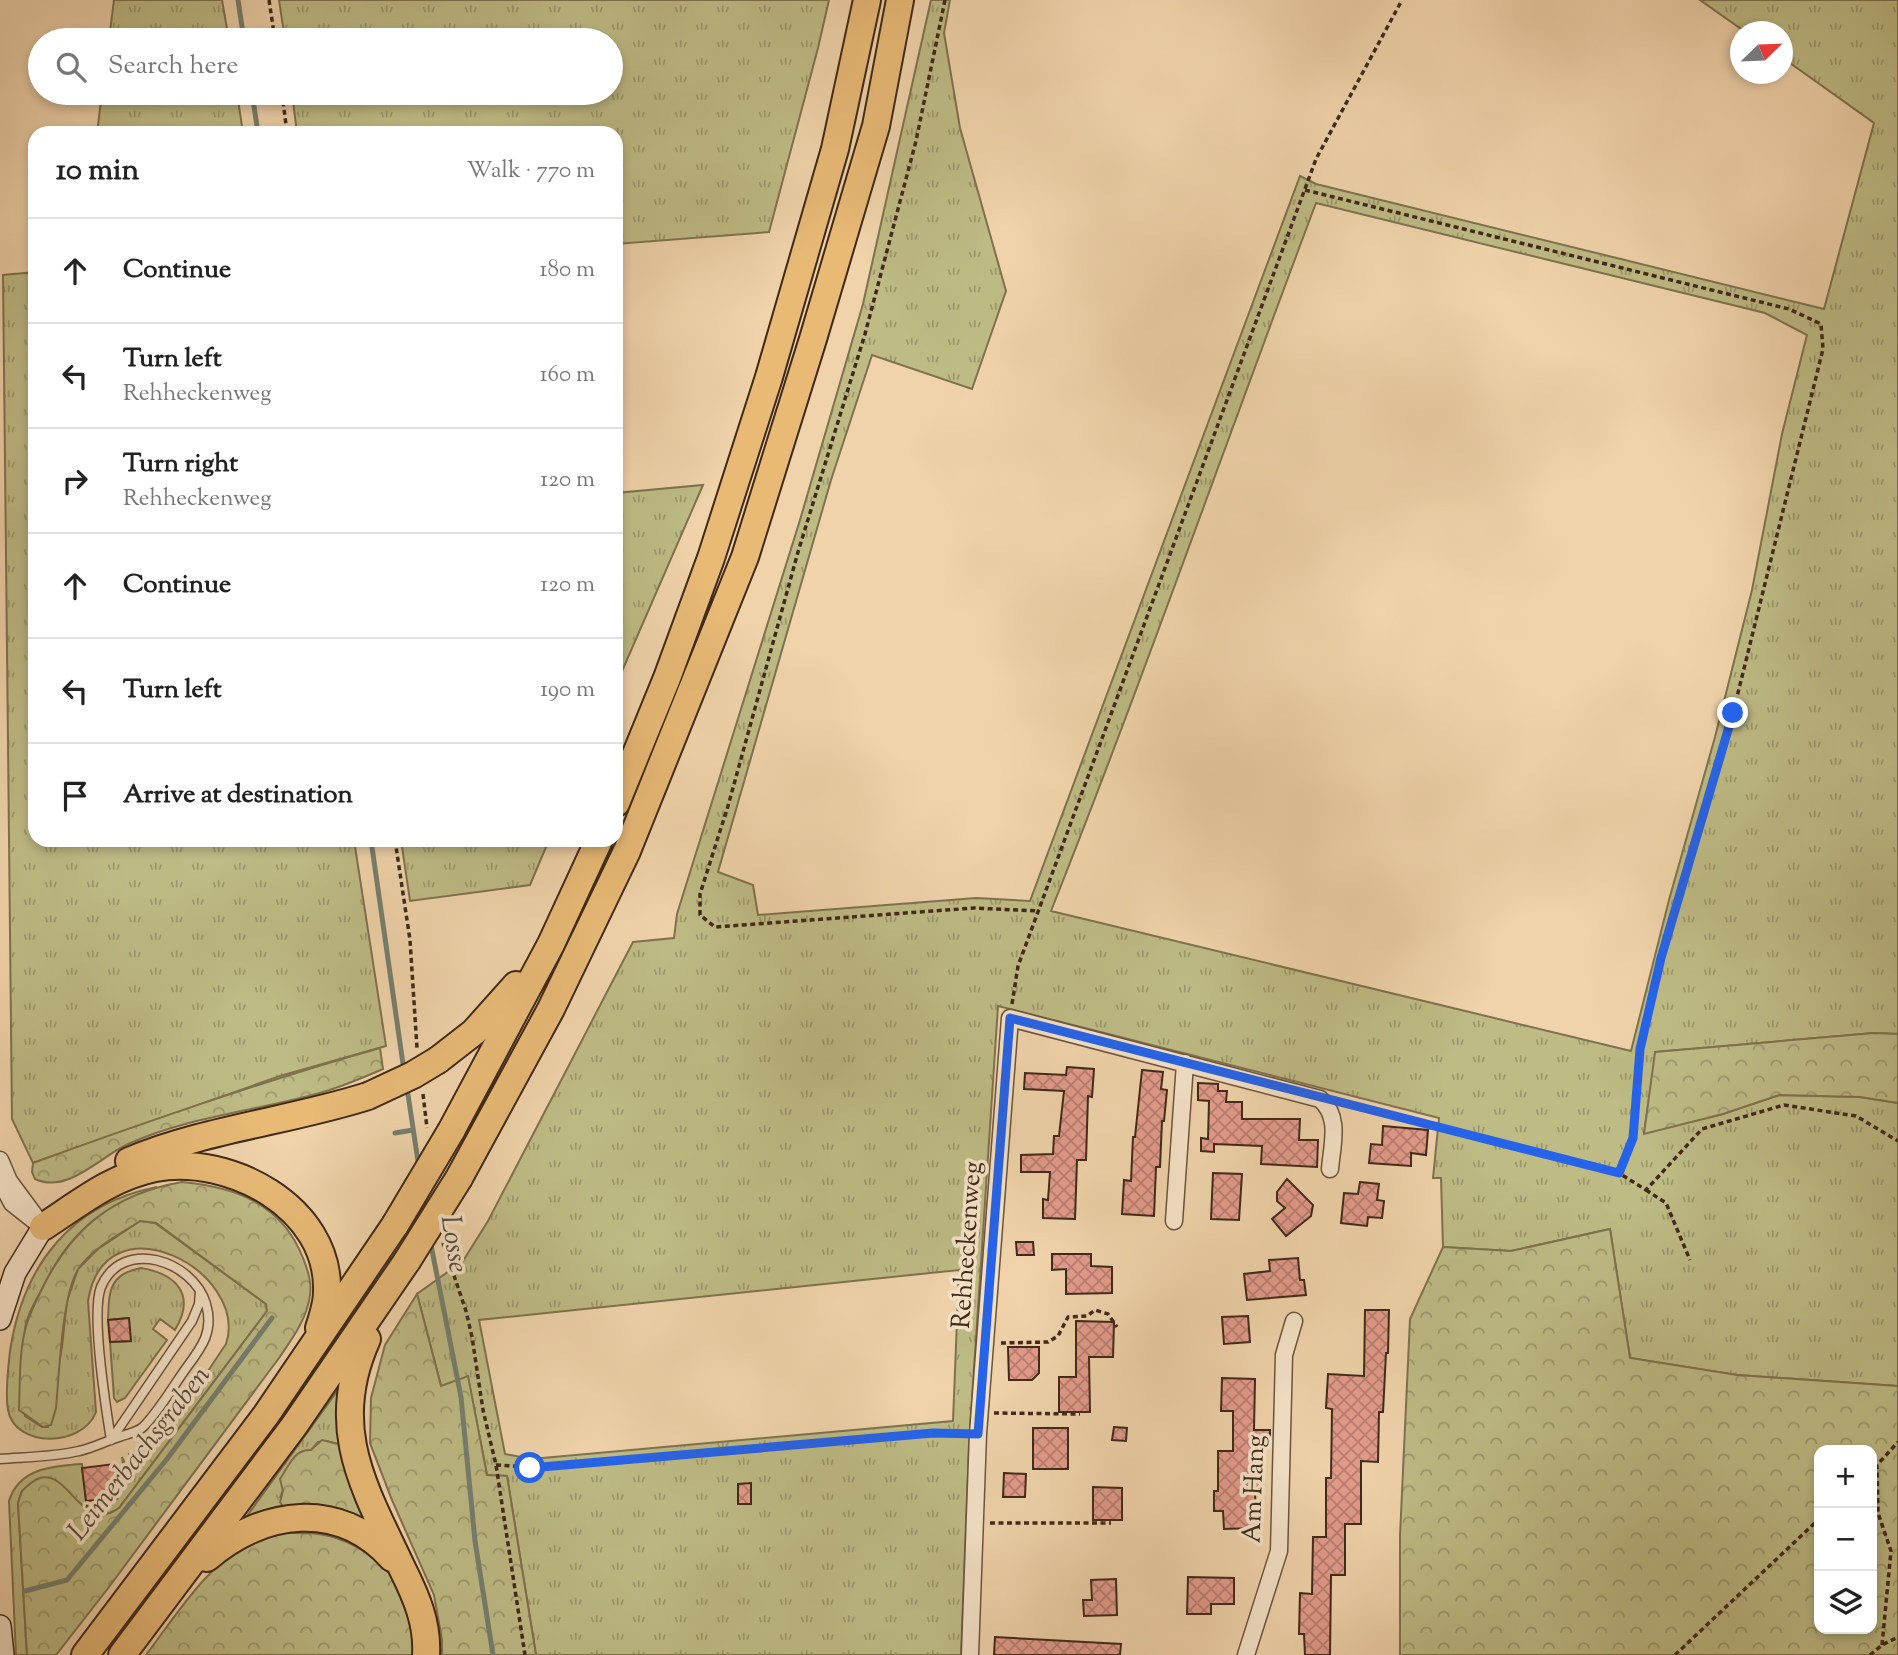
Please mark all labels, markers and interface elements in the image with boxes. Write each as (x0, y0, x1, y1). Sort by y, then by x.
north arrow (1730, 21, 1793, 84)
search box (28, 28, 623, 105)
icon: search (52, 48, 90, 86)
text: Search here (108, 48, 238, 85)
text: 10 min (56, 150, 139, 193)
text: Walk · 770 m (467, 155, 595, 188)
icon: ahead (56, 252, 94, 290)
text: Continue (123, 252, 231, 289)
text: 180 m (540, 254, 595, 287)
text: Turn left (123, 341, 222, 378)
icon: left (56, 357, 94, 395)
text: 160 m (540, 359, 595, 392)
text: Rehheckenweg (123, 378, 271, 411)
text: Turn right (123, 446, 238, 483)
icon: right (56, 462, 94, 500)
text: 120 m (540, 464, 595, 497)
text: Rehheckenweg (123, 483, 271, 516)
icon: ahead (56, 567, 94, 605)
text: Continue (123, 567, 231, 604)
text: 120 m (540, 569, 595, 602)
icon: left (56, 672, 94, 710)
text: Turn left (123, 672, 222, 709)
text: 190 m (540, 674, 595, 707)
route end (1717, 697, 1748, 728)
icon: arrive (56, 777, 94, 815)
text: Arrive at destination (123, 777, 353, 814)
street label: Rehheckenweg (944, 1160, 992, 1330)
water label: Losse (429, 1212, 477, 1276)
water label: Leimerbachsgraben (59, 1358, 221, 1550)
street label: Am Hang (1235, 1434, 1275, 1544)
map controls (1814, 1445, 1877, 1634)
button: + (1814, 1445, 1877, 1508)
route start (514, 1452, 545, 1483)
button: − (1814, 1508, 1877, 1571)
button: layers (1814, 1571, 1877, 1634)

